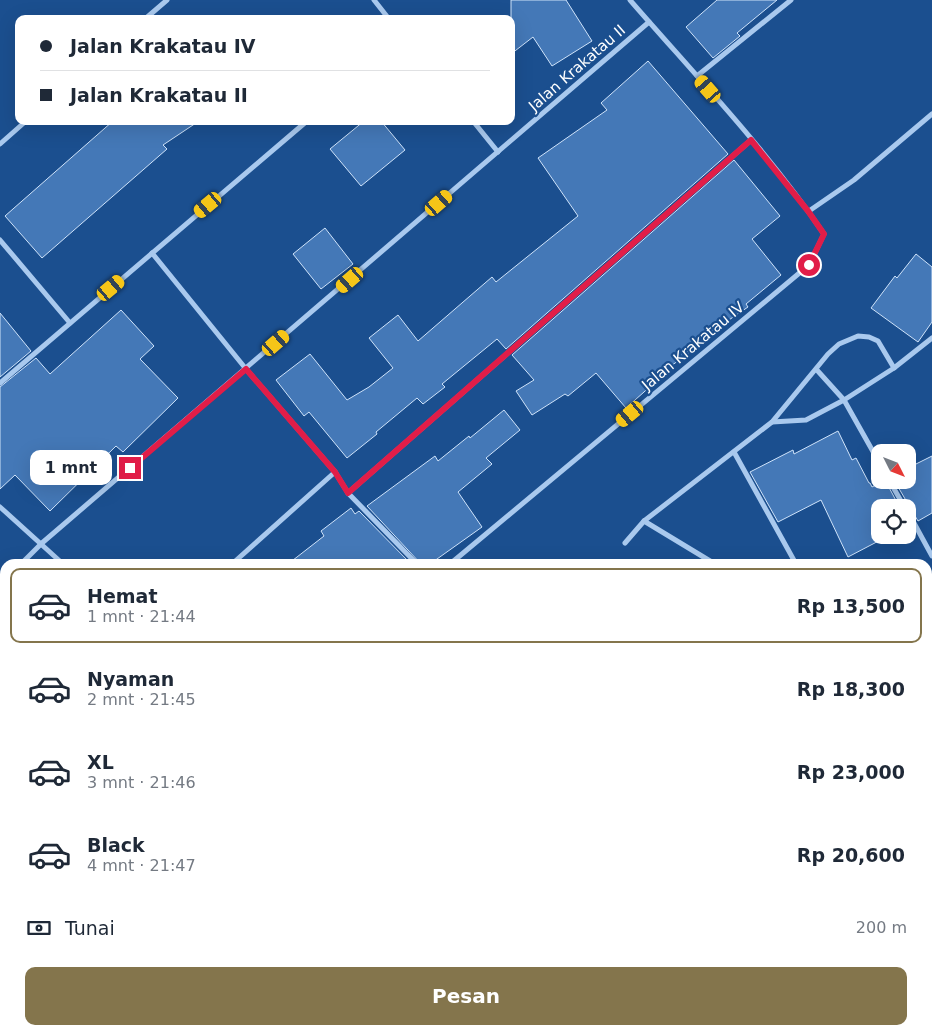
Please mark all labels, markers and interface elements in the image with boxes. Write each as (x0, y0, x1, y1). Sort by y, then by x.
street label: Jalan Krakatau II (524, 21, 629, 116)
text: Jalan Krakatau IV (70, 35, 256, 57)
car (692, 73, 723, 105)
text: Jalan Krakatau II (70, 84, 248, 106)
car (422, 187, 455, 219)
car (191, 190, 224, 220)
route start (798, 254, 820, 276)
car (333, 264, 366, 296)
car (94, 273, 127, 303)
street label: Jalan Krakatau IV (637, 297, 748, 395)
car (259, 327, 292, 359)
car (613, 399, 646, 429)
north arrow (871, 444, 916, 489)
map controls (871, 444, 916, 544)
callout: 1 mnt (30, 450, 112, 486)
route end (119, 457, 141, 479)
text: 1 mnt (45, 458, 97, 477)
button: locate (871, 499, 916, 544)
icon: car (27, 583, 72, 628)
text: Hemat (87, 585, 158, 607)
text: Rp 13,500 (797, 595, 905, 617)
text: 1 mnt · 21:44 (87, 607, 196, 626)
icon: car (27, 666, 72, 711)
text: Nyaman (87, 668, 174, 690)
text: Rp 18,300 (797, 678, 905, 700)
text: 2 mnt · 21:45 (87, 690, 196, 709)
icon: car (27, 749, 72, 794)
text: XL (87, 751, 114, 773)
text: Rp 23,000 (797, 761, 905, 783)
text: 3 mnt · 21:46 (87, 773, 196, 792)
icon: car (27, 832, 72, 877)
text: Black (87, 834, 145, 856)
text: Rp 20,600 (797, 844, 905, 866)
text: 4 mnt · 21:47 (87, 856, 196, 875)
icon: cash (25, 914, 53, 942)
text: Tunai (65, 917, 115, 939)
text: 200 m (856, 918, 907, 937)
button: Pesan (25, 967, 907, 1025)

